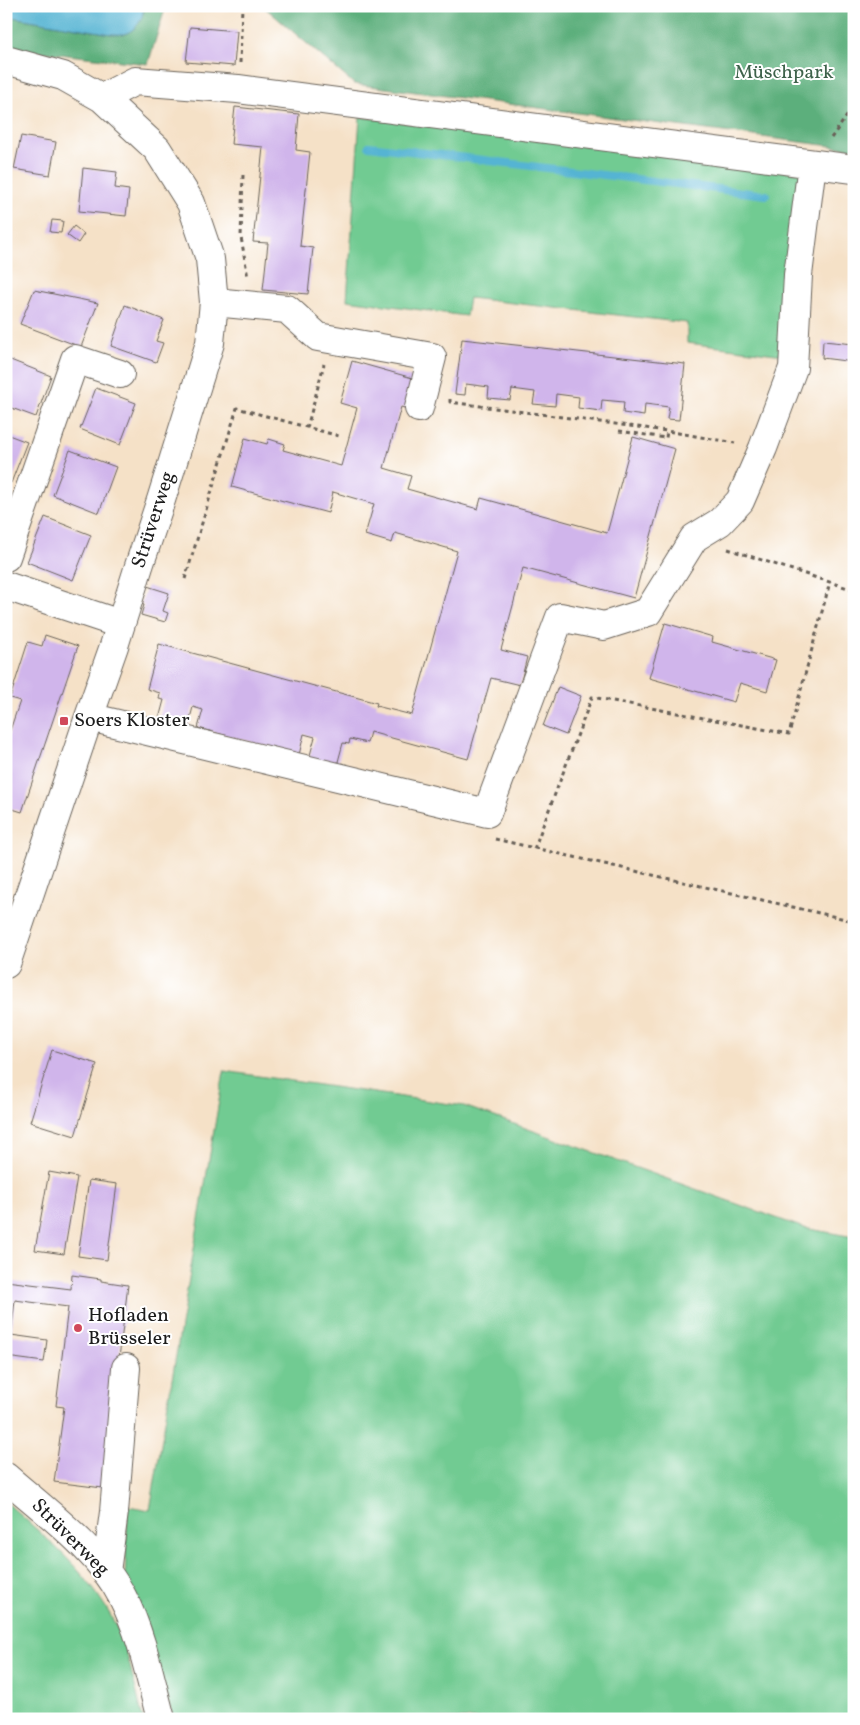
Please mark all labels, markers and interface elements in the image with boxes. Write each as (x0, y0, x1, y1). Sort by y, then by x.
park label: Müschpark (734, 59, 834, 87)
street label: Strüverweg (125, 468, 183, 572)
place label: Soers Kloster (74, 707, 190, 735)
marker: Soers Kloster (58, 715, 70, 727)
place label: Hofladen Brüsseler (88, 1302, 171, 1353)
marker: Hofladen Brüsseler (72, 1322, 84, 1334)
street label: Strüverweg (25, 1493, 115, 1583)

